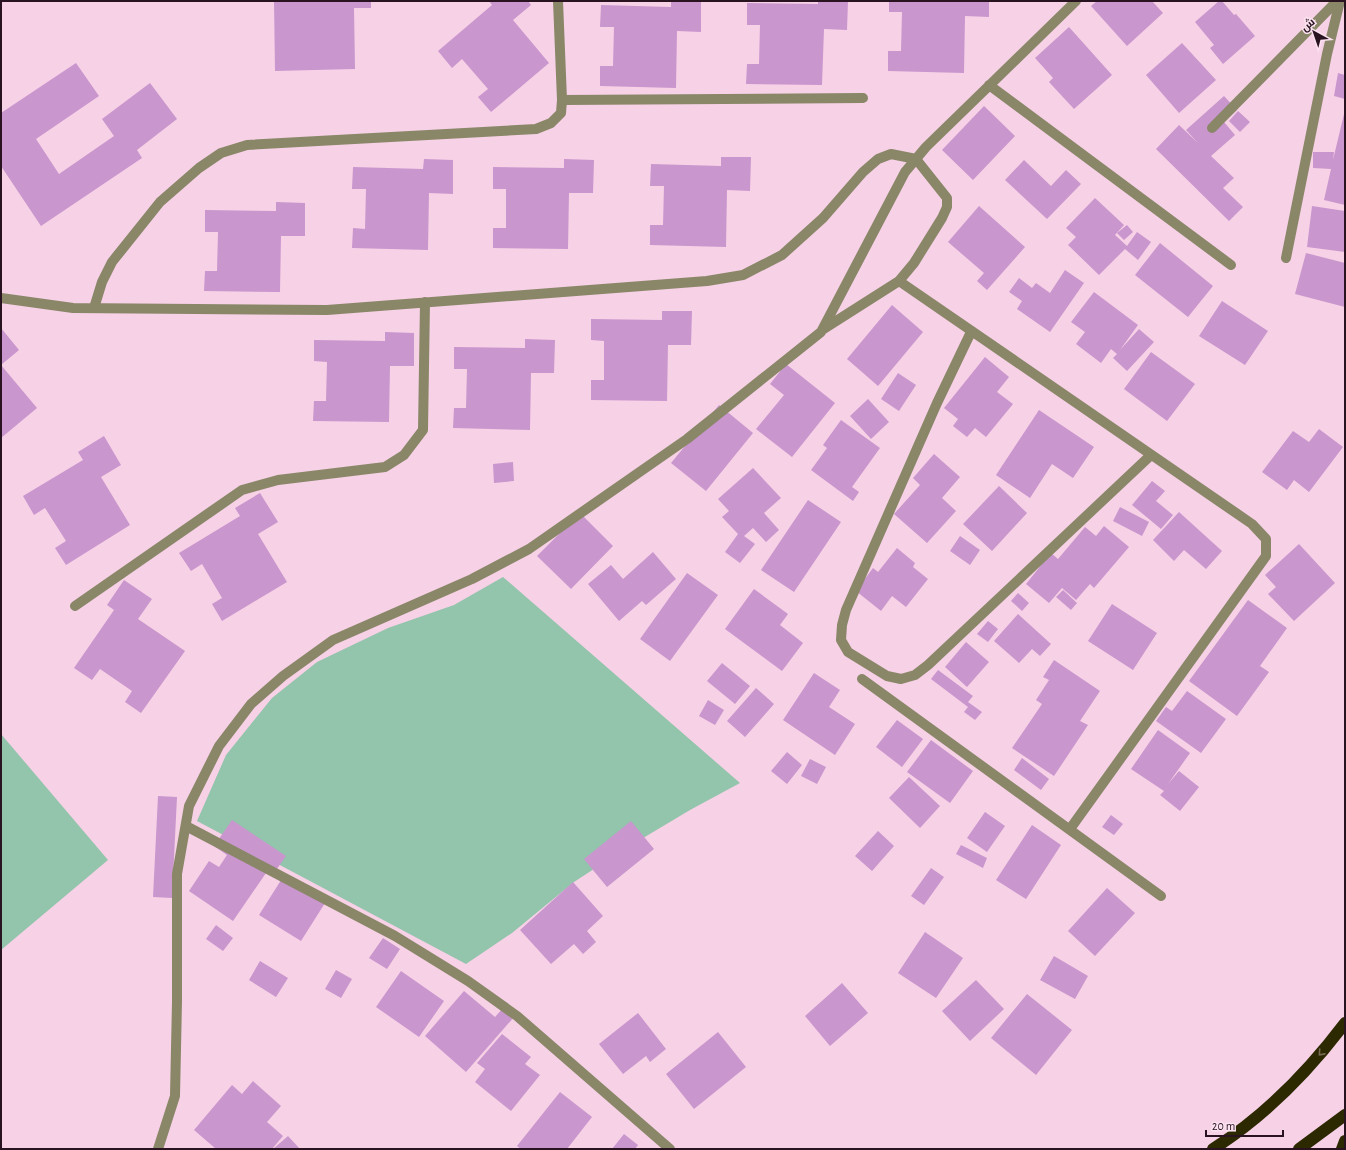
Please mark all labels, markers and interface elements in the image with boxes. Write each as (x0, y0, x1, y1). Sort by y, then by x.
north arrow (1294, 12, 1334, 52)
text: ش (1299, 16, 1317, 34)
one-way arrow (1318, 1049, 1325, 1056)
scale bar (1206, 1112, 1283, 1138)
text: 20 m (1212, 1120, 1235, 1132)

